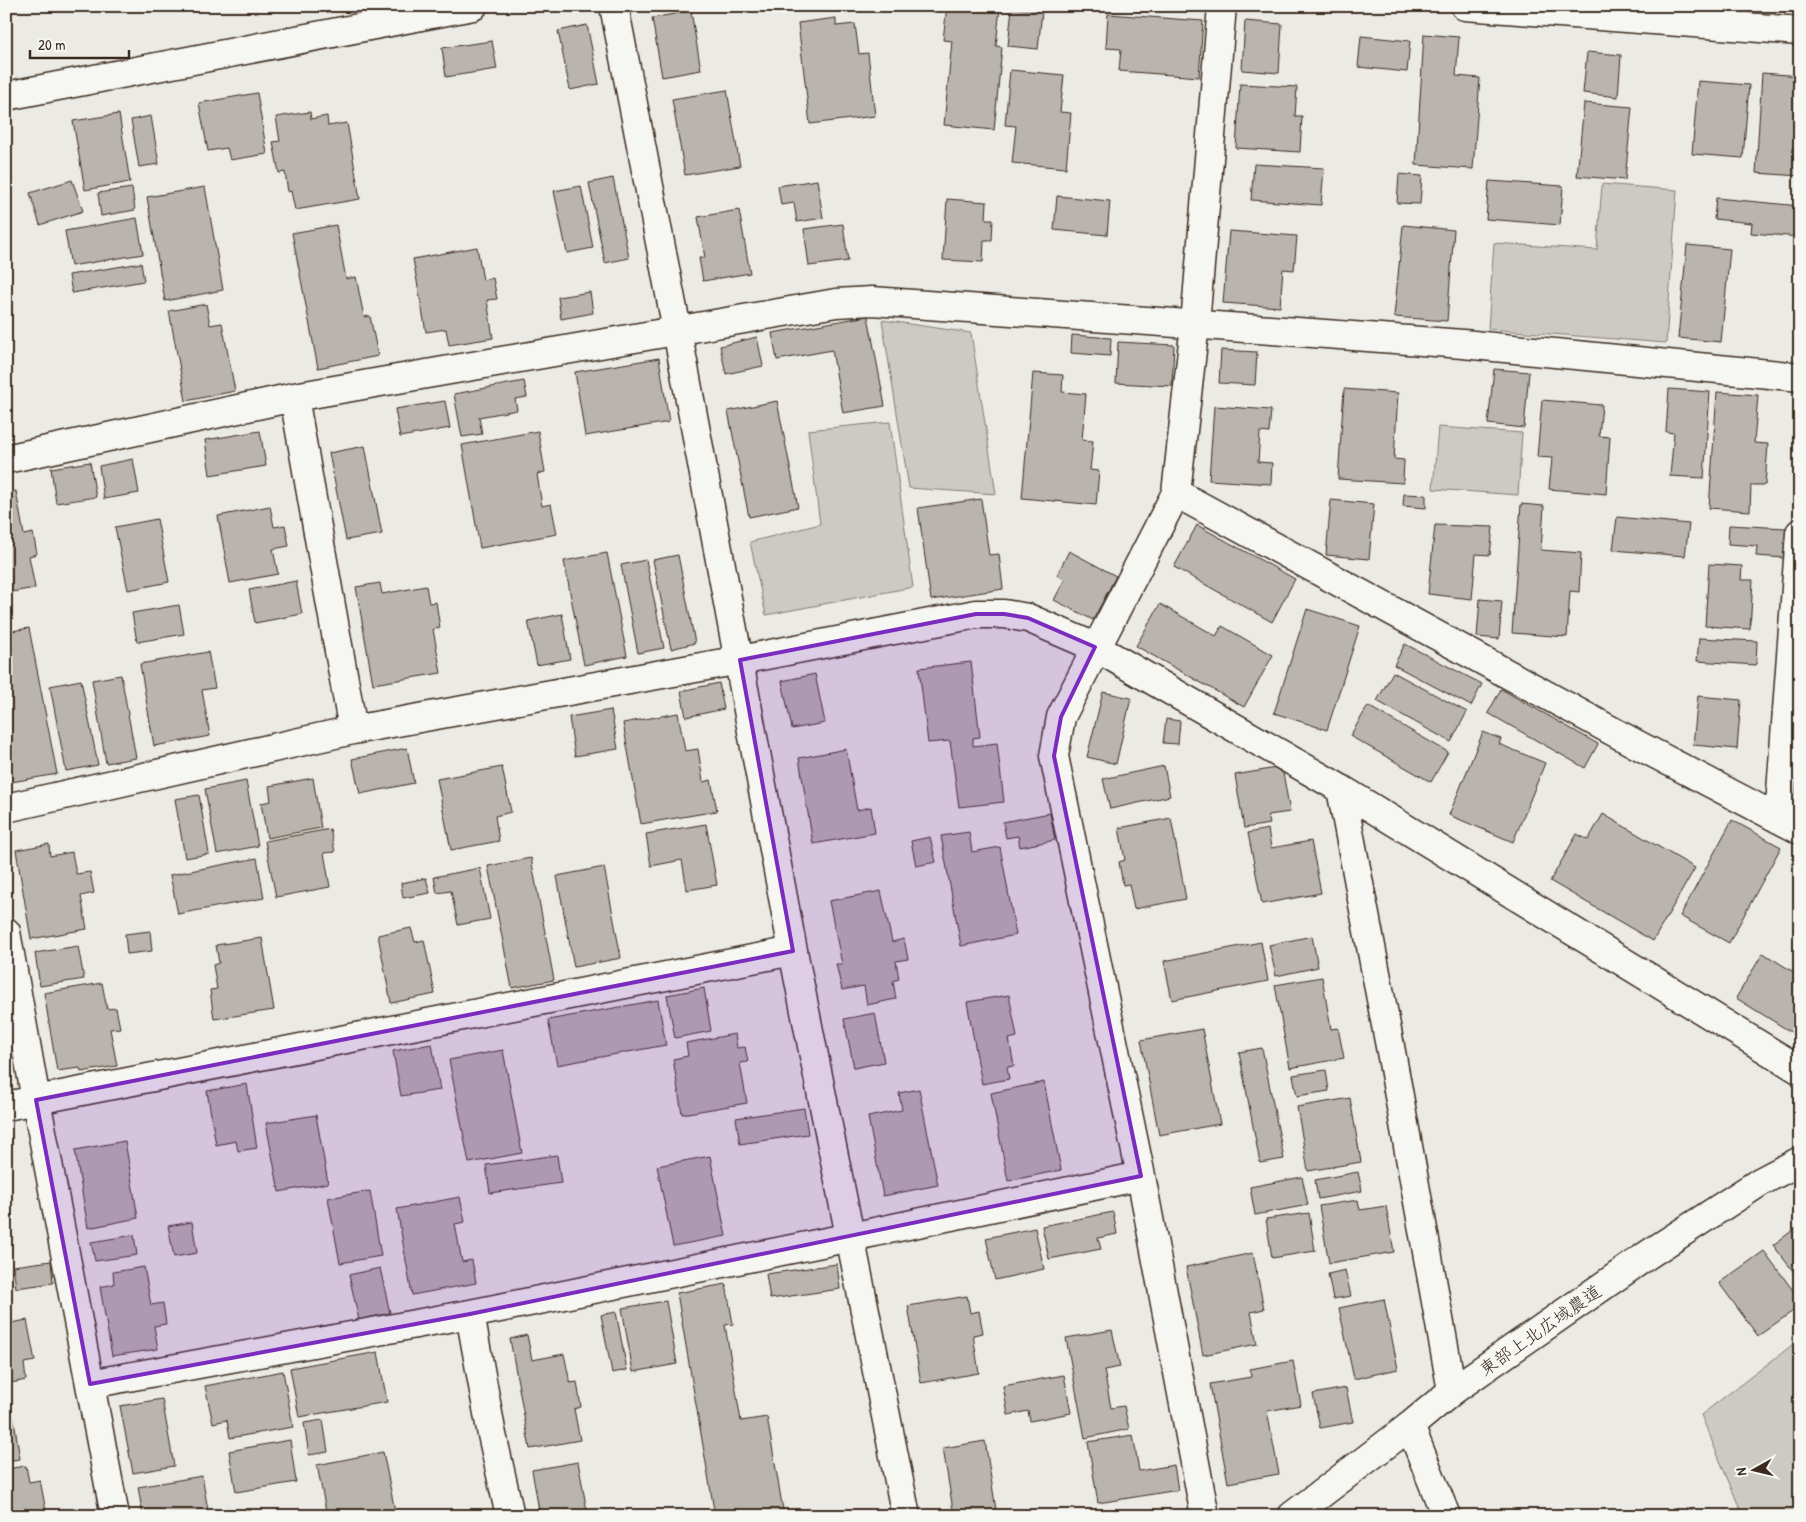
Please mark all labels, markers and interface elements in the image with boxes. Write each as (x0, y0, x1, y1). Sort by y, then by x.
scale bar (30, 28, 129, 60)
text: 20 m (38, 34, 65, 55)
street label: 東部上北広域農道 (1474, 1278, 1606, 1382)
north arrow (1728, 1444, 1778, 1494)
text: N (1731, 1466, 1751, 1477)

